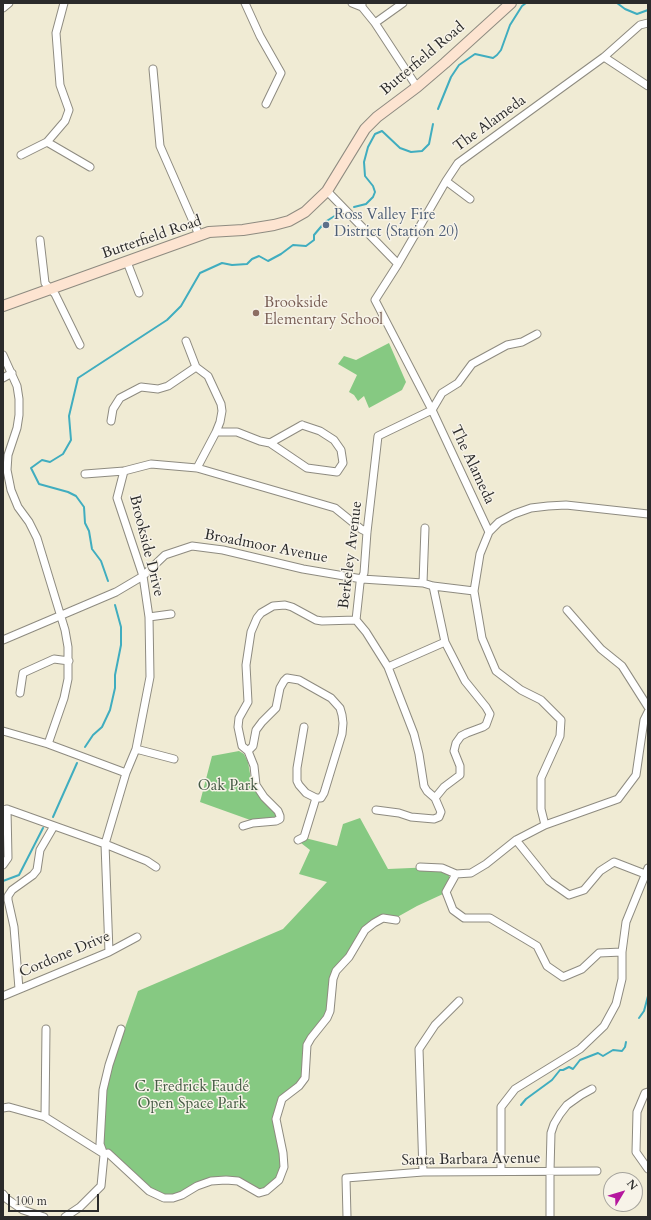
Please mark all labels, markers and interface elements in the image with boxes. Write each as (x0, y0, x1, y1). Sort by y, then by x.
street label: Butterfield Road (377, 19, 469, 99)
street label: The Alameda (450, 92, 530, 156)
place label: Ross Valley Fire District (Station 20) (334, 207, 459, 242)
street label: Butterfield Road (100, 213, 204, 263)
marker: Ross Valley Fire District (Station 20) (321, 220, 331, 230)
place label: Brookside Elementary School (264, 295, 383, 330)
marker: Brookside Elementary School (251, 308, 261, 318)
street label: The Alameda (446, 423, 498, 507)
street label: Brookside Drive (125, 493, 167, 599)
street label: Berkeley Avenue (335, 500, 367, 610)
street label: Broadmoor Avenue (203, 526, 329, 568)
park label: Oak Park (198, 778, 258, 796)
street label: Cordone Drive (17, 928, 113, 982)
park label: C. Fredrick Faudé Open Space Park (135, 1079, 249, 1114)
street label: Santa Barbara Avenue (401, 1150, 541, 1170)
north arrow (603, 1172, 643, 1212)
text: N (623, 1177, 641, 1193)
scale bar (10, 1186, 101, 1212)
text: 100 m (15, 1193, 47, 1209)

